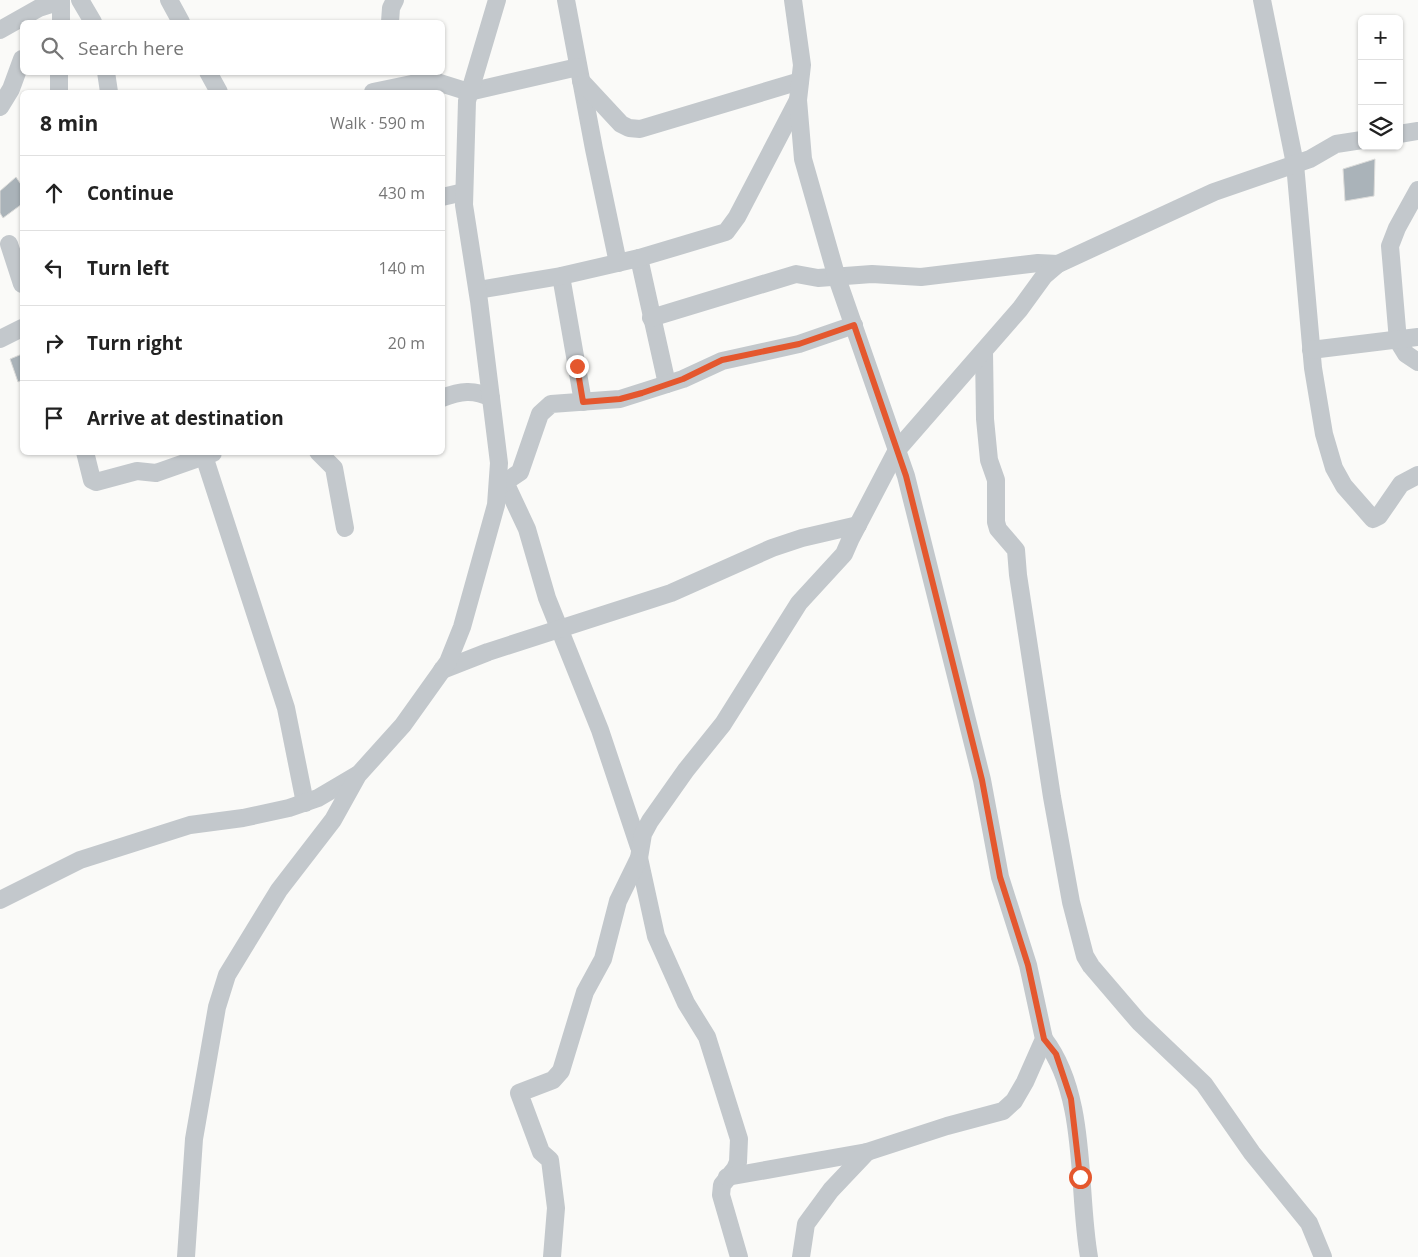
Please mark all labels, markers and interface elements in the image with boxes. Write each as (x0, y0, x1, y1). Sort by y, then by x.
map controls (1358, 15, 1403, 150)
button: + (1358, 15, 1403, 60)
search box (20, 20, 445, 75)
icon: search (38, 34, 66, 62)
text: Search here (78, 35, 184, 61)
button: − (1358, 60, 1403, 105)
button: layers (1358, 105, 1403, 150)
text: 8 min (40, 109, 98, 137)
text: Walk · 590 m (330, 112, 425, 134)
icon: ahead (40, 179, 68, 207)
text: Continue (87, 180, 174, 206)
text: 430 m (379, 182, 425, 204)
icon: left (40, 254, 68, 282)
text: Turn left (87, 255, 169, 281)
text: 140 m (379, 257, 425, 279)
icon: right (40, 329, 68, 357)
text: Turn right (87, 330, 182, 356)
text: 20 m (388, 332, 425, 354)
route end (566, 355, 589, 378)
icon: arrive (40, 404, 68, 432)
text: Arrive at destination (87, 405, 284, 431)
route start (1069, 1166, 1092, 1189)

